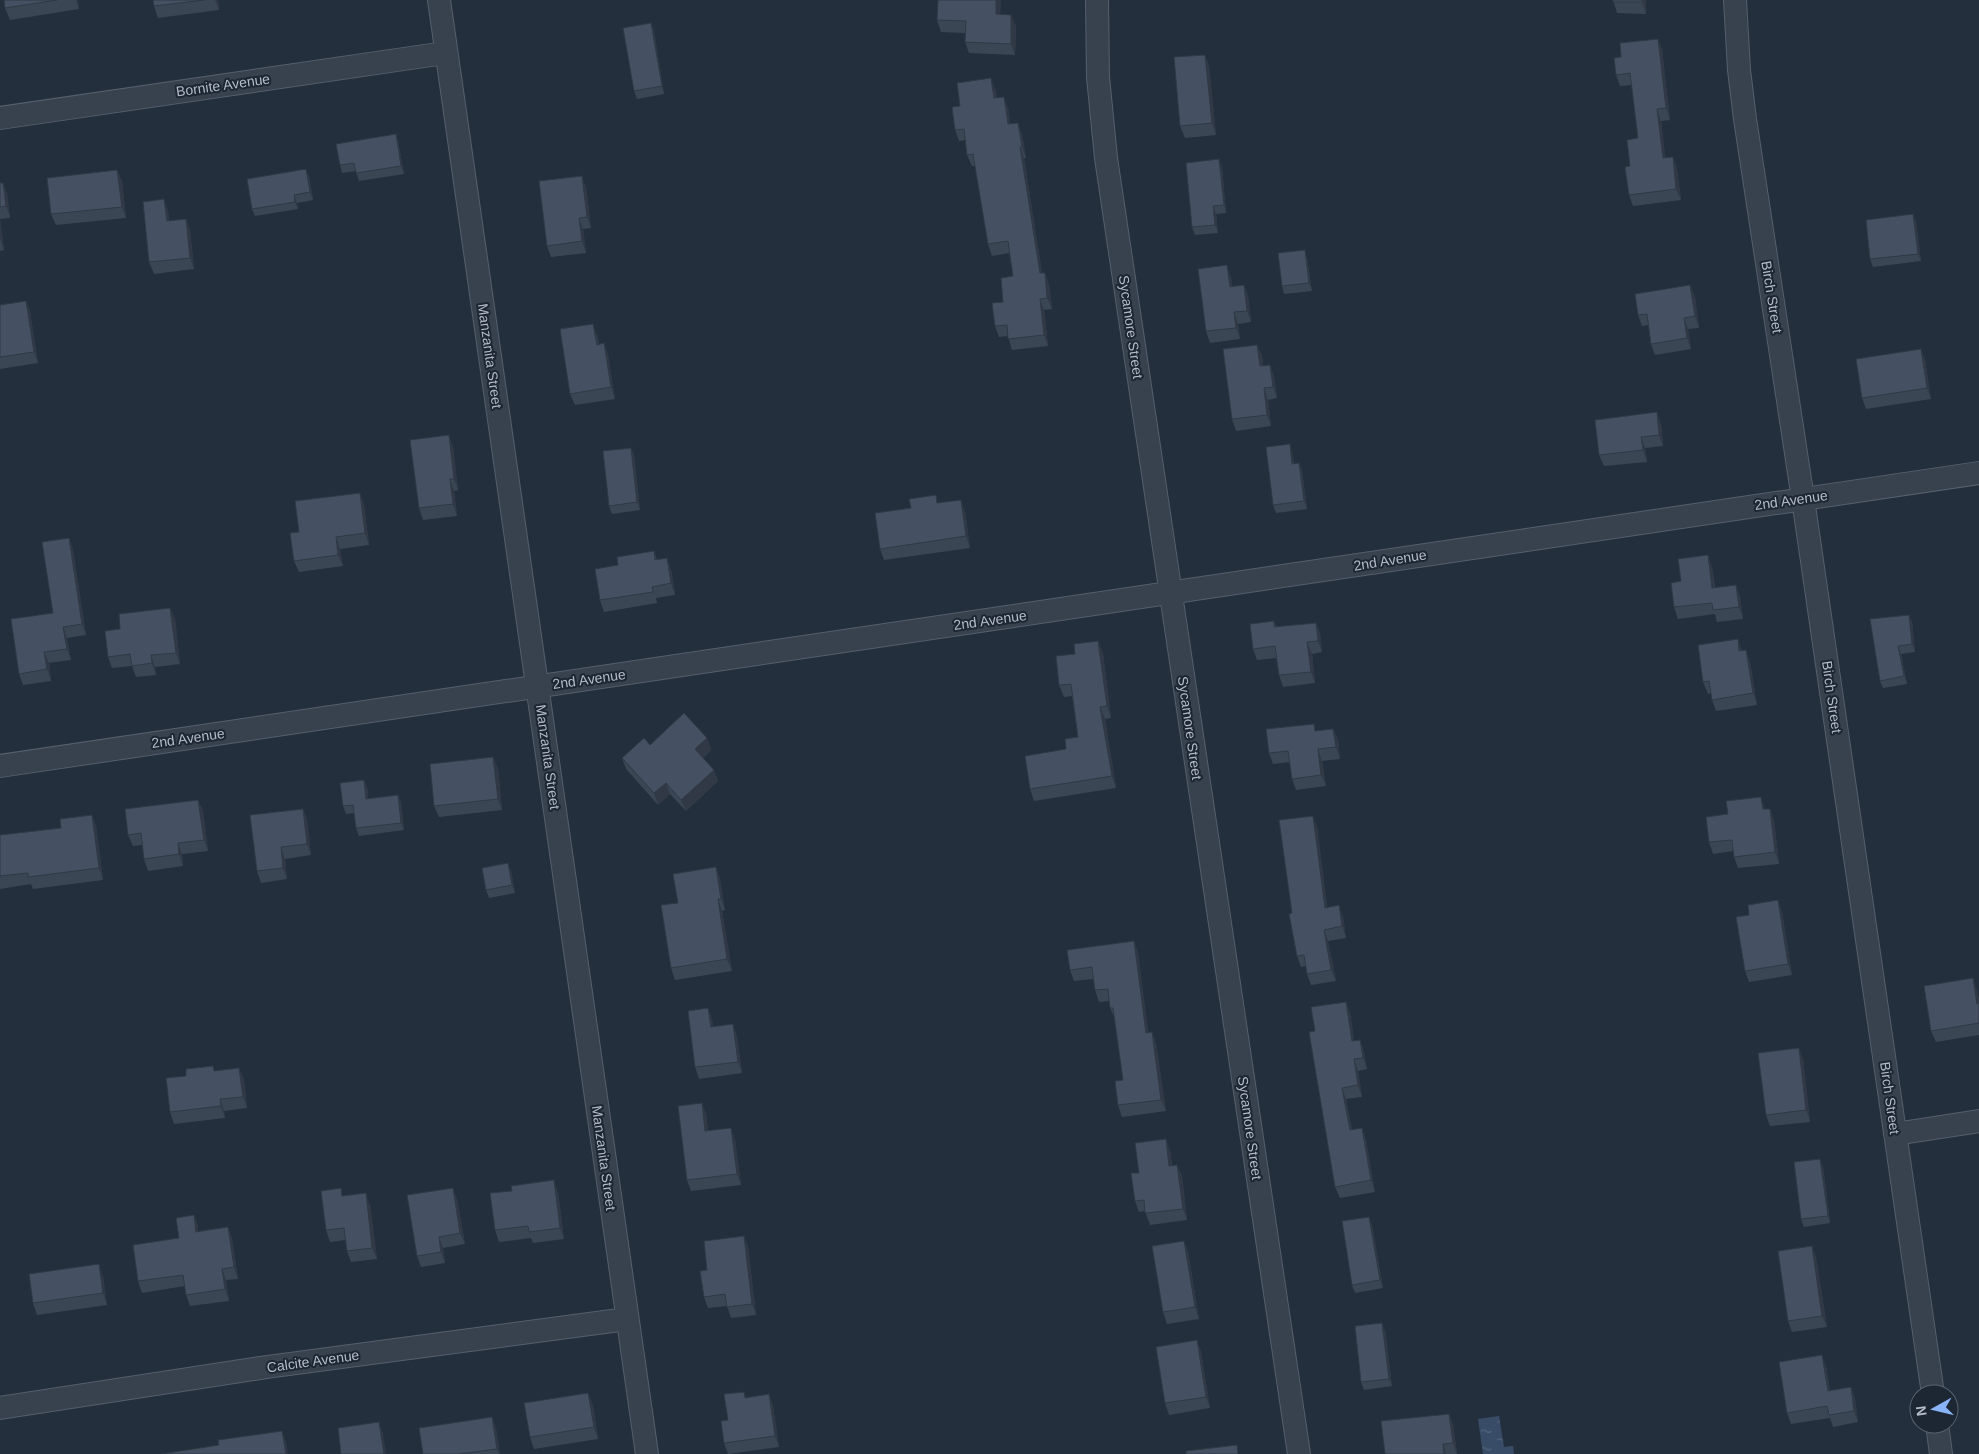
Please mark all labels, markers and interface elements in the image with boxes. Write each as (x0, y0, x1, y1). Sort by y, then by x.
street label: Bornite Avenue (175, 70, 271, 100)
street label: Birch Street (1758, 260, 1786, 334)
street label: Sycamore Street (1116, 274, 1146, 380)
street label: Manzanita Street (475, 302, 505, 410)
street label: 2nd Avenue (1753, 487, 1829, 513)
street label: 2nd Avenue (1352, 546, 1428, 574)
street label: 2nd Avenue (952, 607, 1028, 633)
street label: Birch Street (1819, 660, 1845, 734)
street label: 2nd Avenue (551, 666, 627, 692)
street label: Sycamore Street (1175, 675, 1205, 781)
street label: Manzanita Street (533, 703, 563, 811)
street label: 2nd Avenue (150, 725, 226, 751)
street label: Birch Street (1877, 1061, 1903, 1135)
street label: Sycamore Street (1235, 1075, 1265, 1181)
street label: Manzanita Street (589, 1104, 619, 1212)
street label: Calcite Avenue (266, 1347, 360, 1375)
north arrow (1909, 1384, 1959, 1434)
text: N (1912, 1405, 1930, 1417)

